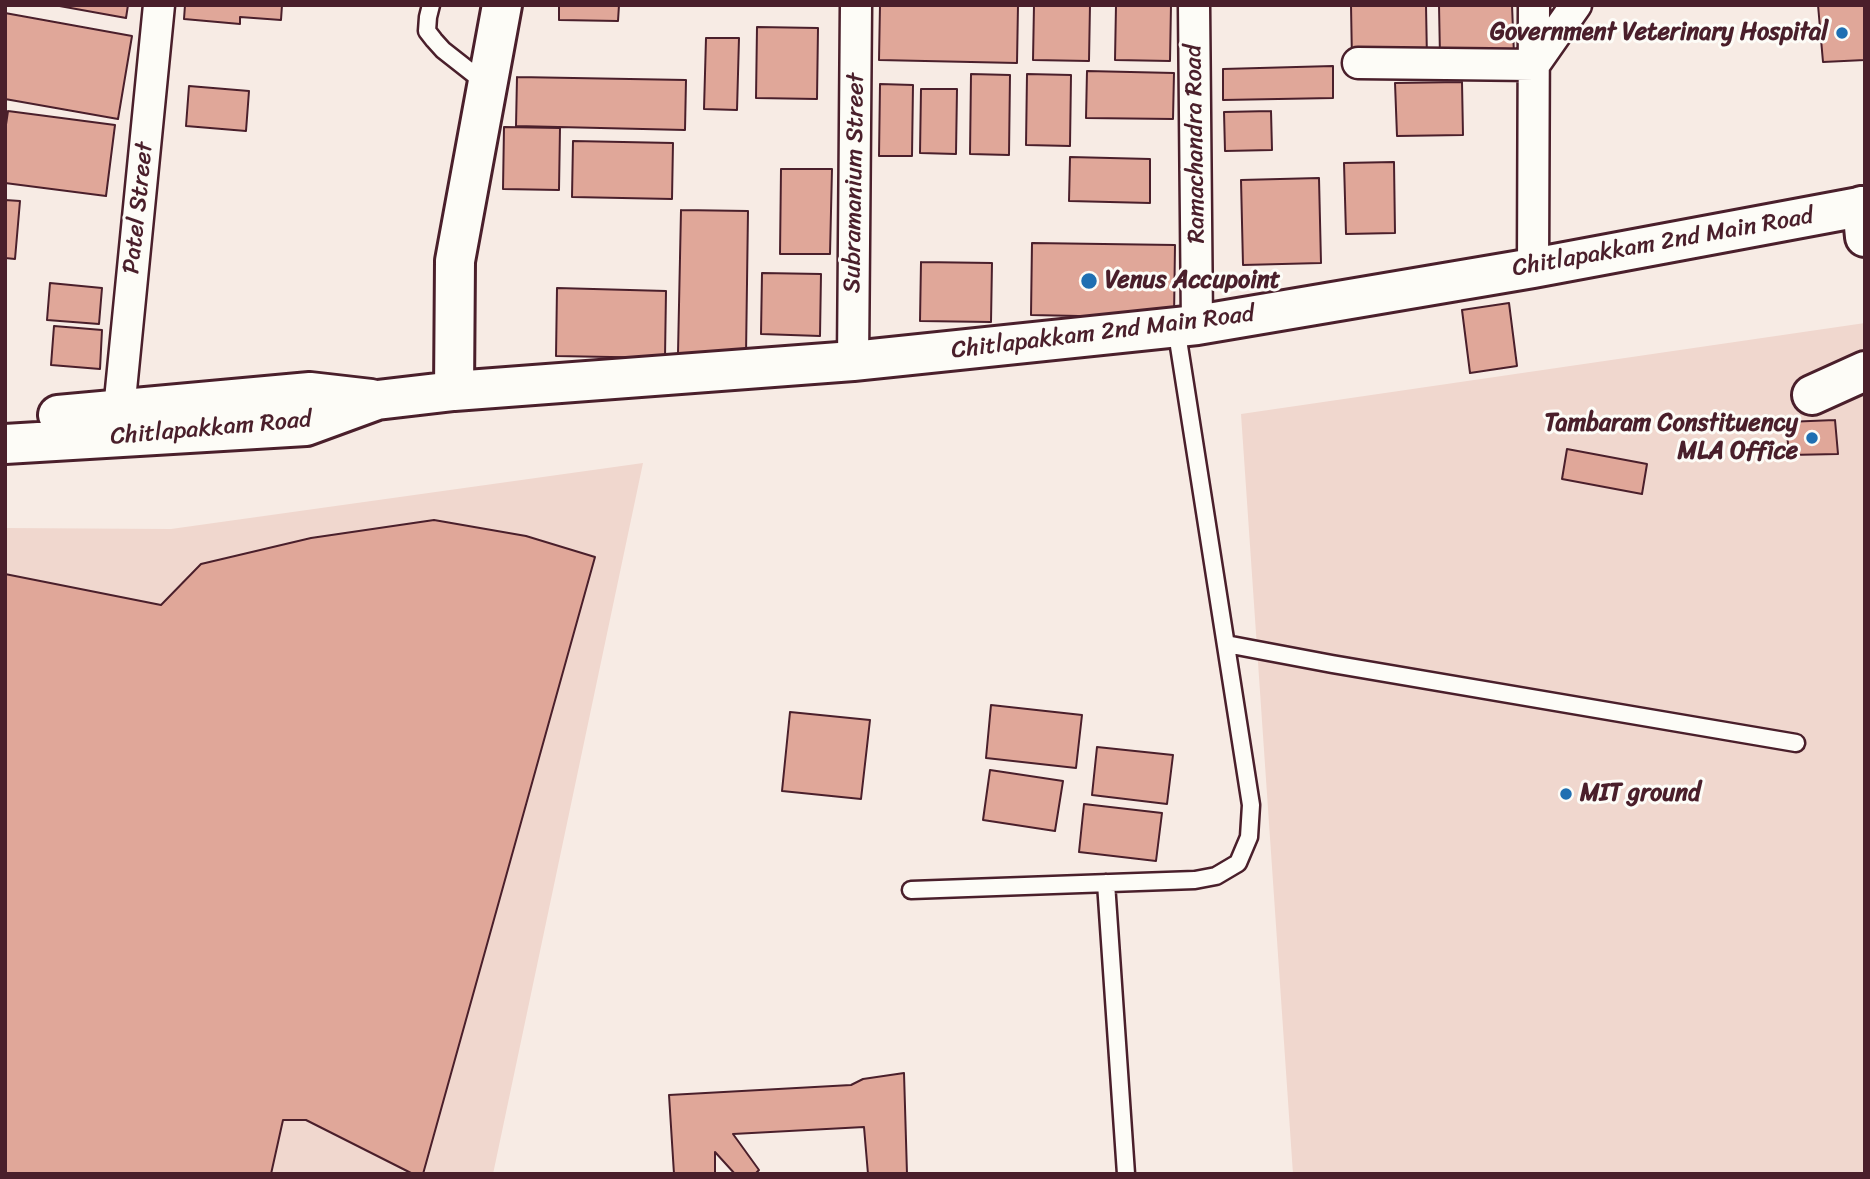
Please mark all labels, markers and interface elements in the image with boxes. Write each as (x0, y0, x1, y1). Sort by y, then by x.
place label: Government Veterinary Hospital (1490, 19, 1828, 47)
marker: Government Veterinary Hospital (1834, 25, 1850, 41)
street label: Ramachandra Road (1180, 44, 1212, 244)
street label: Subramanium Street (839, 73, 871, 293)
street label: Patel Street (118, 141, 160, 275)
street label: Chitlapakkam 2nd Main Road (1510, 202, 1816, 284)
place label: Venus Accupoint (1105, 267, 1280, 295)
marker: Venus Accupoint (1079, 271, 1099, 291)
street label: Chitlapakkam 2nd Main Road (950, 300, 1256, 366)
street label: Chitlapakkam Road (109, 406, 313, 452)
place label: Tambaram Constituency MLA Office (1544, 410, 1798, 466)
marker: Tambaram Constituency MLA Office (1804, 430, 1820, 446)
place label: MIT ground (1580, 780, 1701, 808)
marker: MIT ground (1558, 786, 1574, 802)

